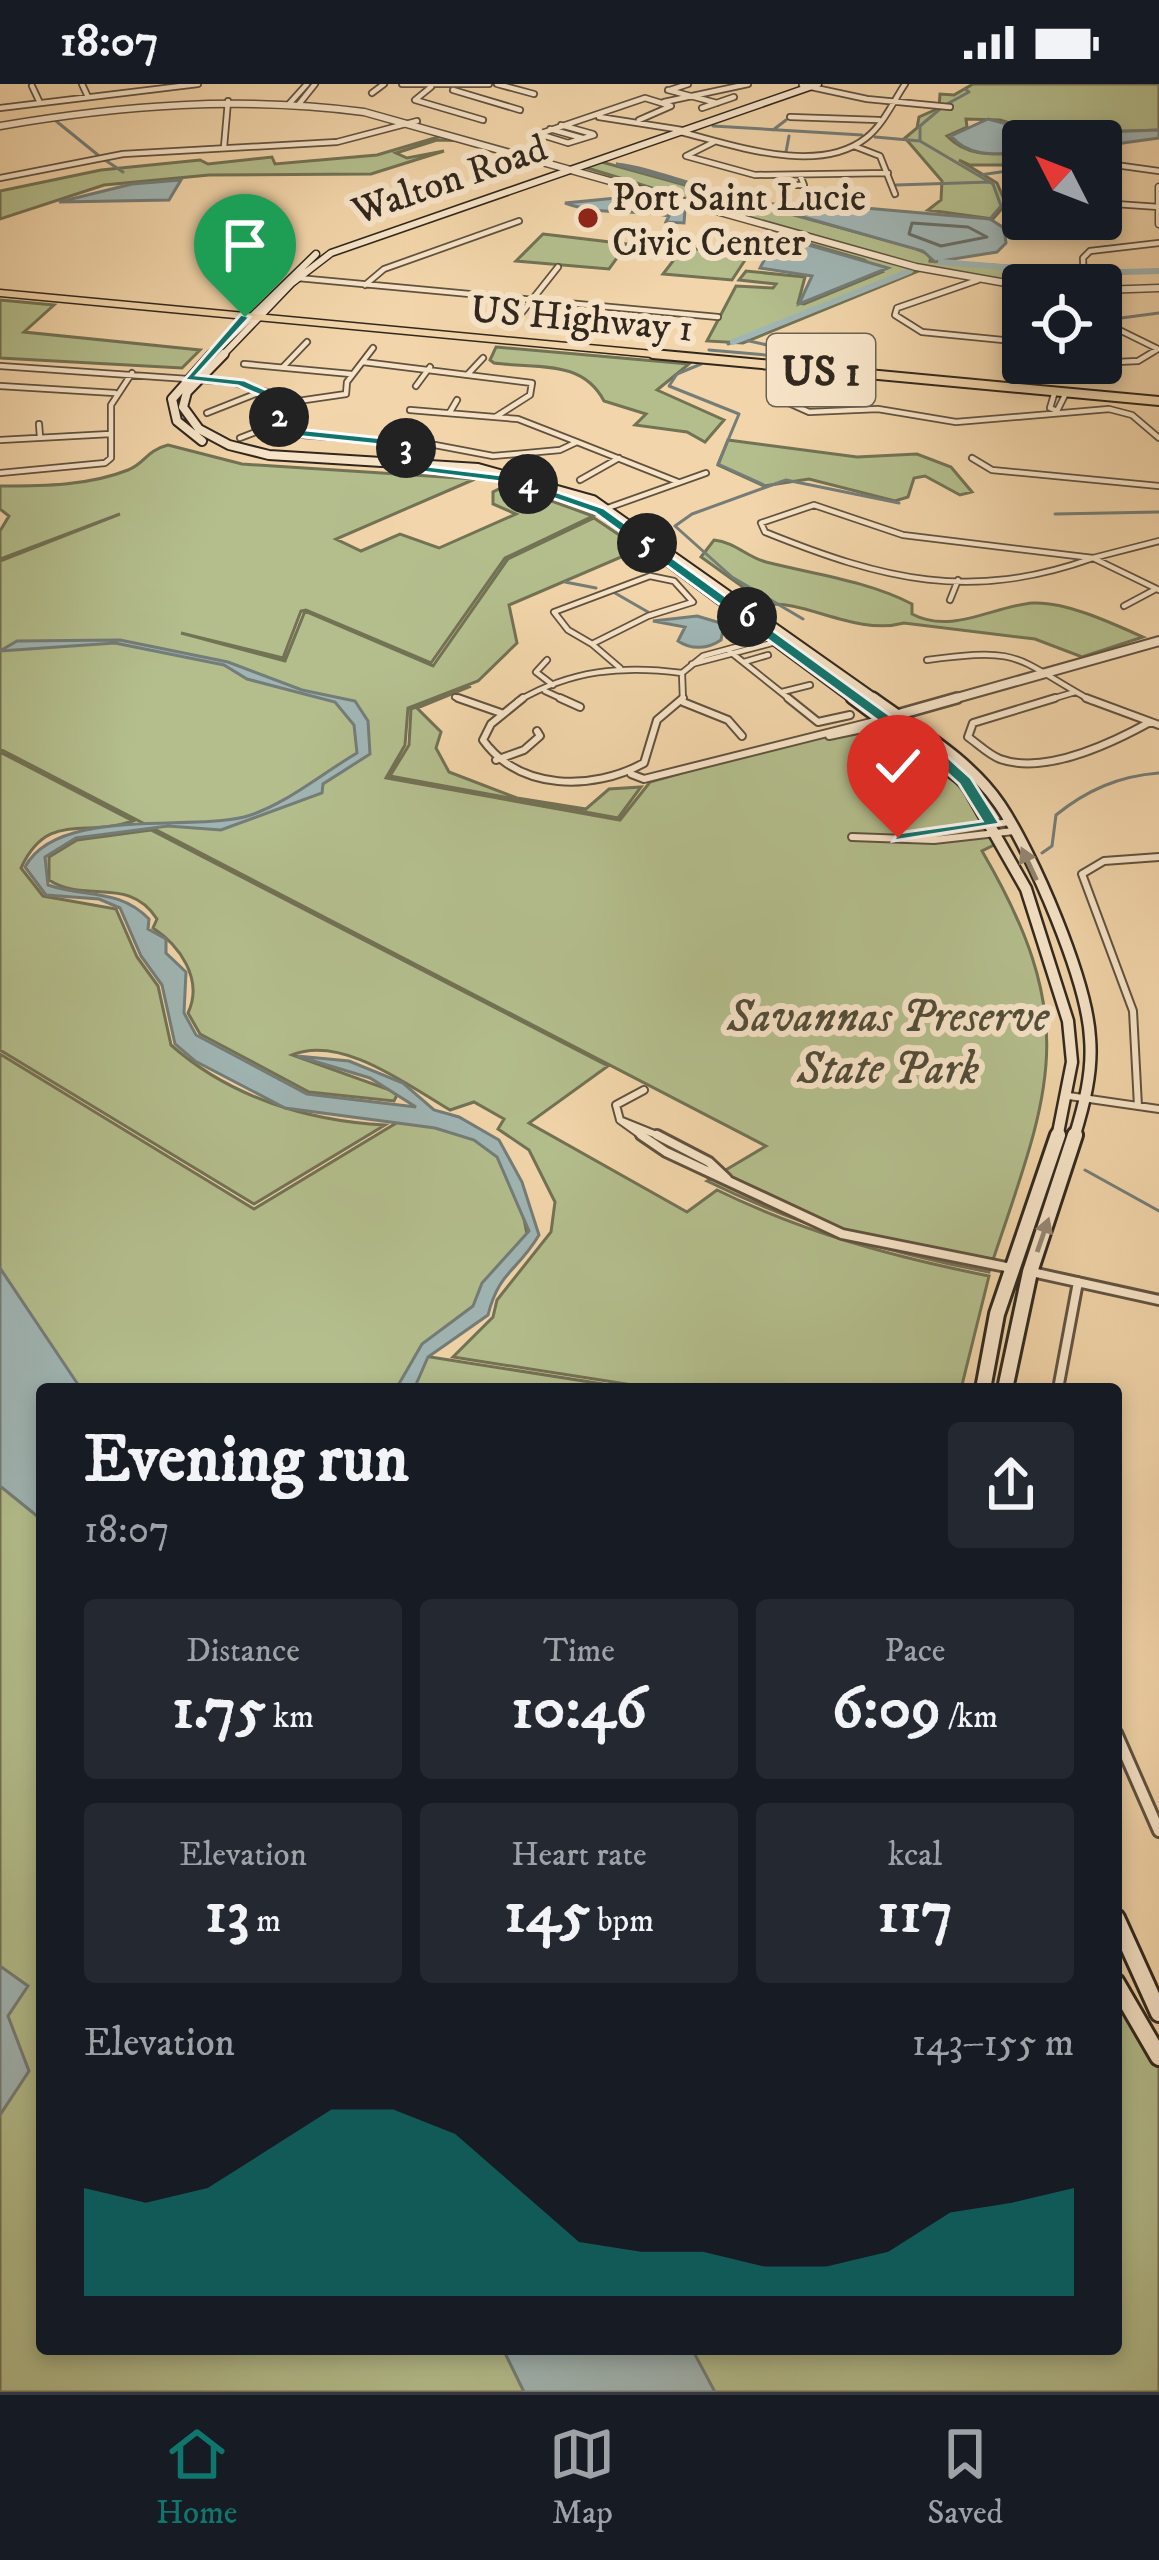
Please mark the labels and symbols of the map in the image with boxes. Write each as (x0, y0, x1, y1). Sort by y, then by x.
north arrow (1002, 120, 1122, 240)
street label: Walton Road (345, 124, 554, 237)
place label: Port Saint Lucie Civic Center (612, 174, 866, 268)
pin (194, 194, 296, 317)
marker: Port Saint Lucie Civic Center (575, 205, 601, 231)
street label: US Highway 1 (468, 285, 695, 354)
road number: US 1 (767, 334, 875, 406)
pin: 2 (249, 387, 309, 447)
pin: 3 (376, 418, 436, 478)
pin: 4 (498, 454, 558, 514)
pin: 5 (617, 513, 677, 573)
pin: 6 (717, 587, 777, 647)
pin (847, 715, 949, 838)
one-way arrow (1019, 846, 1039, 881)
park label: Savannas Preserve State Park (726, 990, 1051, 1098)
one-way arrow (1035, 1217, 1053, 1253)

